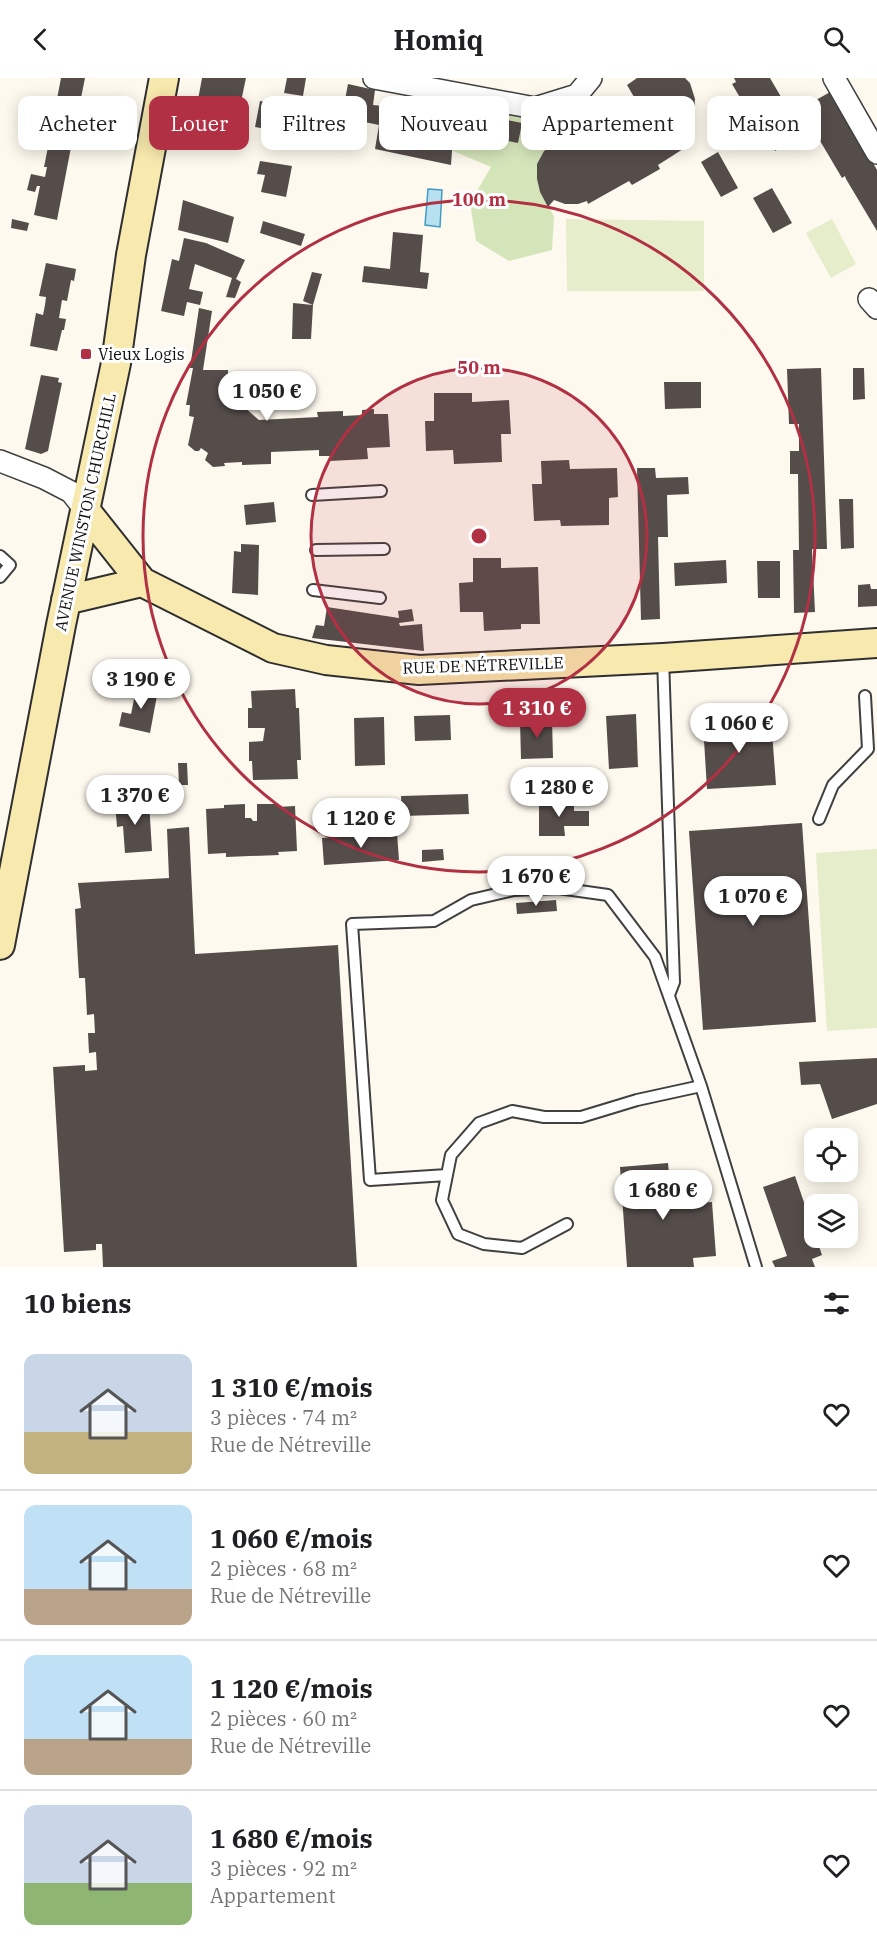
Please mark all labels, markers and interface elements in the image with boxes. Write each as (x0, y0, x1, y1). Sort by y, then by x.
text: Homiq (394, 22, 483, 57)
icon: back (24, 23, 57, 56)
icon: search (820, 23, 853, 56)
chip: Acheter (18, 96, 137, 150)
chip: Louer (149, 96, 249, 150)
chip: Filtres (261, 96, 367, 150)
chip: Nouveau (379, 96, 509, 150)
chip: Appartement (521, 96, 695, 150)
chip: Maison (707, 96, 821, 150)
text: 100 m (452, 188, 507, 211)
place label: Vieux Logis (98, 344, 185, 364)
marker: Vieux Logis (79, 347, 93, 361)
text: 50 m (457, 356, 501, 379)
pin: 1 050 € (212, 371, 322, 422)
text: 1 050 € (232, 377, 302, 404)
street label: AVENUE WINSTON CHURCHILL (50, 391, 120, 633)
centre of rings (469, 526, 489, 546)
street label: RUE DE NÉTREVILLE (402, 651, 564, 678)
pin: 3 190 € (86, 659, 196, 710)
text: 3 190 € (106, 665, 176, 692)
pin: 1 310 € (482, 688, 592, 739)
text: 1 310 € (502, 694, 572, 721)
pin: 1 060 € (684, 703, 794, 754)
text: 1 060 € (704, 709, 774, 736)
pin: 1 280 € (504, 767, 614, 818)
text: 1 280 € (524, 773, 594, 800)
pin: 1 370 € (80, 775, 190, 826)
text: 1 370 € (100, 781, 170, 808)
pin: 1 120 € (306, 798, 416, 849)
text: 1 120 € (326, 804, 396, 831)
pin: 1 670 € (481, 856, 591, 907)
text: 1 670 € (501, 862, 571, 889)
pin: 1 070 € (698, 876, 808, 927)
text: 1 070 € (718, 882, 788, 909)
map controls (804, 1128, 858, 1248)
button: locate (804, 1128, 858, 1182)
pin: 1 680 € (608, 1170, 718, 1221)
text: 1 680 € (628, 1176, 698, 1203)
button: layers (804, 1194, 858, 1248)
text: 10 biens (24, 1286, 131, 1320)
icon: filters (820, 1287, 853, 1320)
text: 1 310 €/mois (210, 1370, 373, 1404)
icon: home (72, 1378, 144, 1450)
icon: heart (820, 1398, 853, 1431)
text: 3 pièces · 74 m² (210, 1404, 357, 1431)
text: Rue de Nétreville (210, 1431, 371, 1458)
text: 1 060 €/mois (210, 1521, 373, 1555)
icon: home (72, 1529, 144, 1601)
icon: heart (820, 1549, 853, 1582)
text: 2 pièces · 68 m² (210, 1555, 357, 1582)
text: Rue de Nétreville (210, 1582, 371, 1609)
text: 1 120 €/mois (210, 1671, 373, 1705)
icon: home (72, 1679, 144, 1751)
icon: heart (820, 1699, 853, 1732)
text: 2 pièces · 60 m² (210, 1705, 357, 1732)
text: Rue de Nétreville (210, 1732, 371, 1759)
text: 1 680 €/mois (210, 1821, 373, 1855)
icon: home (72, 1829, 144, 1901)
icon: heart (820, 1849, 853, 1882)
text: 3 pièces · 92 m² (210, 1855, 357, 1882)
text: Appartement (210, 1882, 336, 1909)

